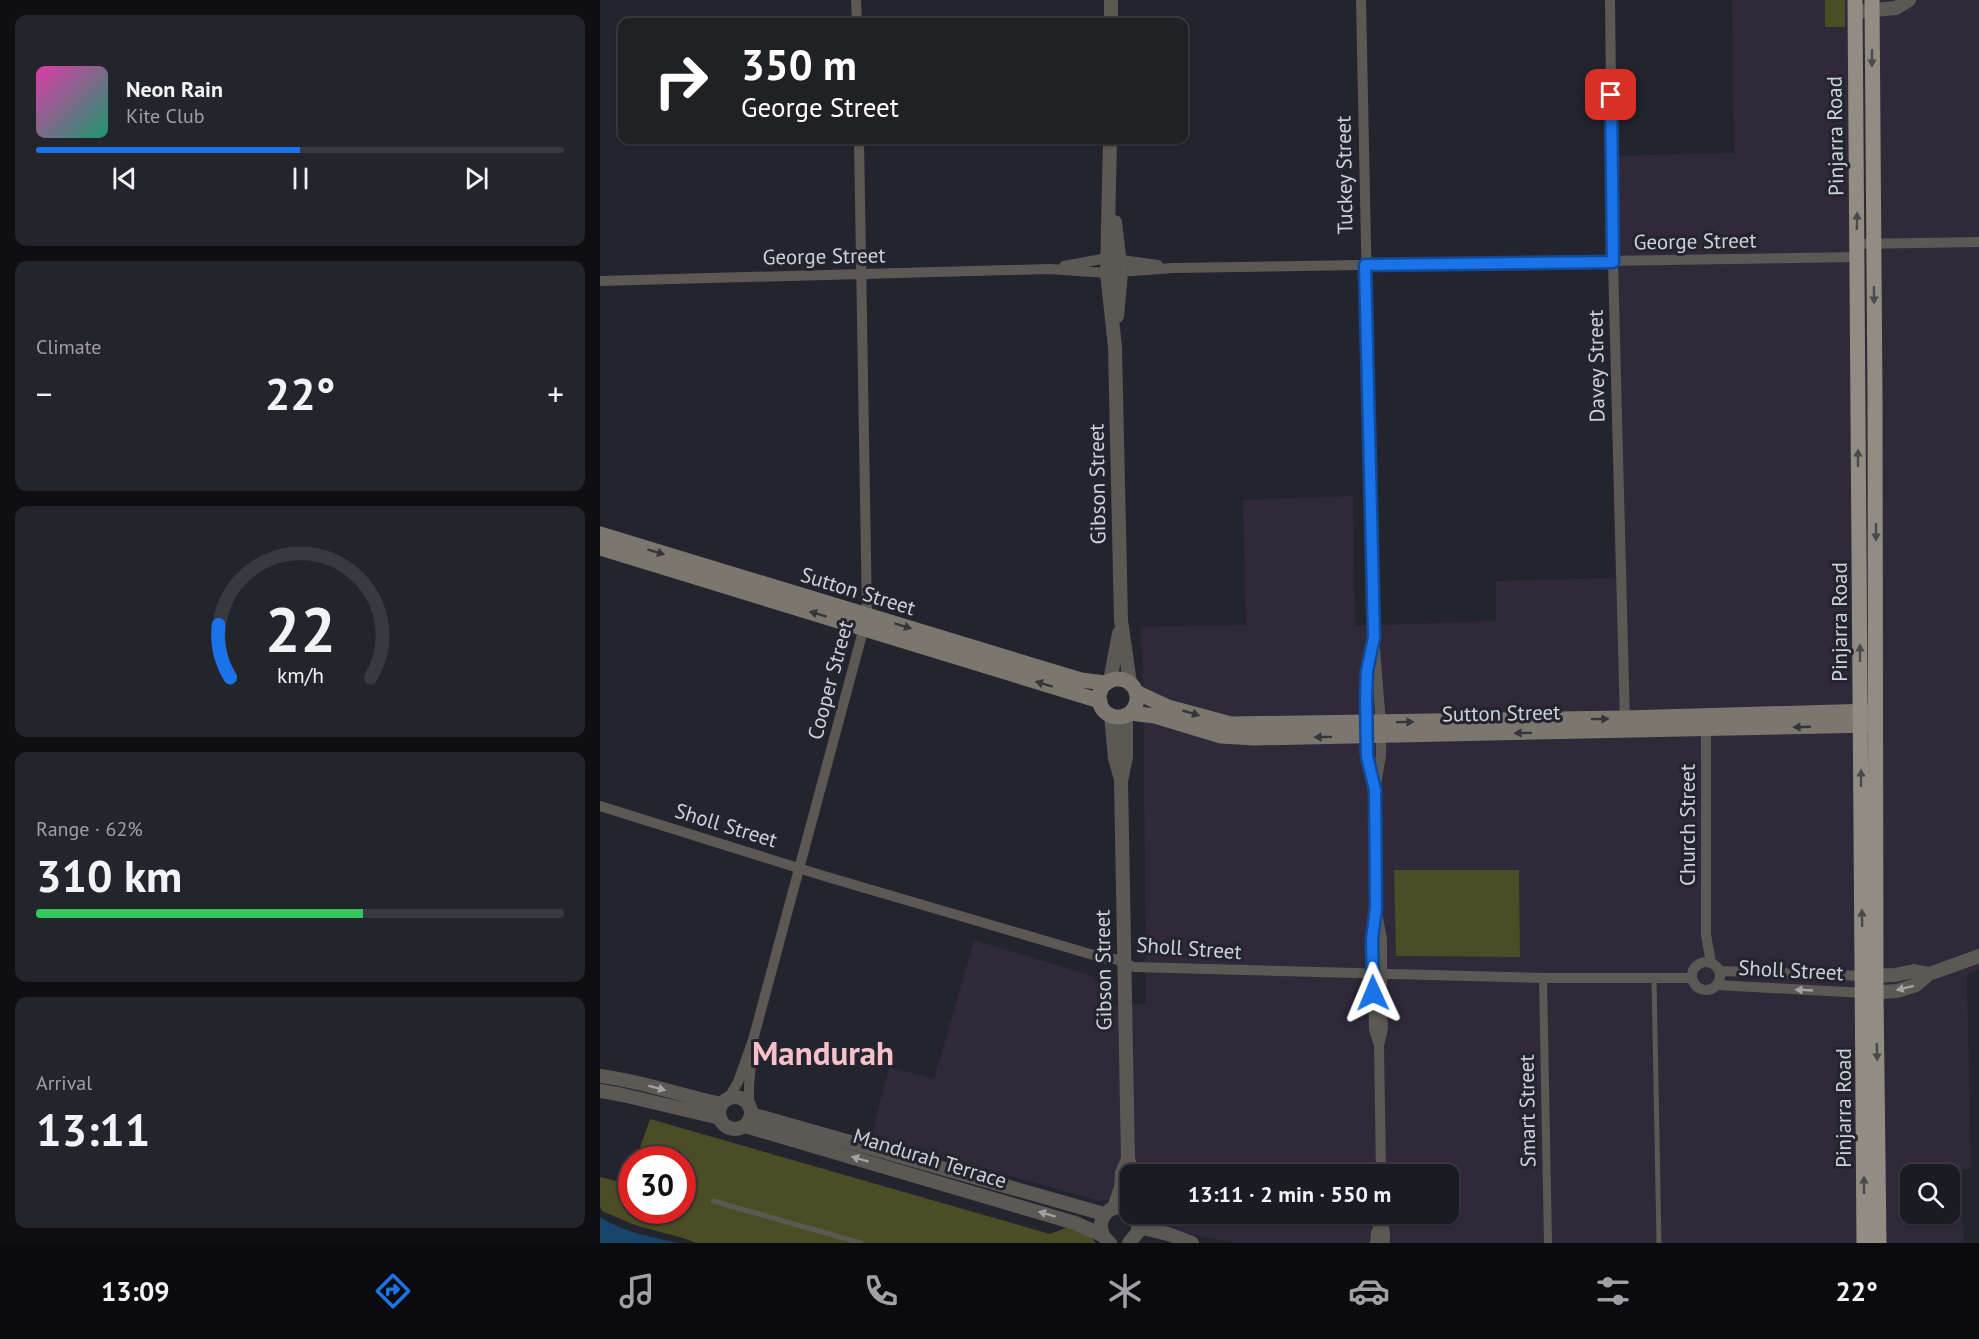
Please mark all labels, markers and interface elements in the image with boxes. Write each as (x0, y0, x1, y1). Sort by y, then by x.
text: 350 m (741, 37, 857, 92)
icon: right (642, 42, 720, 120)
one-way arrow (1867, 49, 1877, 68)
pin (1585, 69, 1636, 120)
text: Neon Rain (126, 75, 223, 103)
street label: Pinjarra Road (1820, 76, 1850, 196)
icon: arrive (1594, 78, 1627, 111)
text: George Street (741, 90, 899, 124)
text: Kite Club (126, 103, 204, 129)
street label: Tuckey Street (1329, 116, 1359, 234)
icon: previous (108, 162, 141, 195)
icon: pause (284, 162, 317, 195)
icon: next (460, 162, 493, 195)
one-way arrow (1852, 211, 1861, 230)
street label: George Street (1633, 226, 1757, 256)
street label: George Street (762, 241, 886, 271)
one-way arrow (1869, 286, 1879, 305)
street label: Davey Street (1582, 310, 1610, 422)
text: Climate (36, 334, 102, 360)
text: 22° (265, 364, 335, 422)
text: − (36, 372, 53, 415)
text: + (547, 372, 564, 415)
street label: Gibson Street (1082, 423, 1112, 545)
one-way arrow (1854, 448, 1863, 467)
one-way arrow (1871, 523, 1881, 542)
one-way arrow (647, 547, 665, 557)
street label: Sutton Street (797, 561, 919, 621)
street label: Pinjarra Road (1826, 562, 1853, 682)
text: 22 (265, 589, 335, 670)
one-way arrow (809, 609, 827, 618)
street label: Cooper Street (801, 617, 859, 743)
one-way arrow (894, 622, 912, 631)
one-way arrow (1855, 643, 1865, 662)
text: km/h (276, 662, 323, 690)
one-way arrow (1035, 679, 1053, 688)
street label: Sutton Street (1442, 698, 1560, 728)
one-way arrow (1182, 709, 1200, 718)
one-way arrow (1590, 714, 1609, 724)
one-way arrow (1395, 718, 1414, 727)
one-way arrow (1793, 722, 1812, 732)
one-way arrow (1514, 728, 1533, 738)
one-way arrow (1313, 732, 1332, 741)
street label: Church Street (1674, 764, 1701, 886)
one-way arrow (1856, 768, 1866, 787)
street label: Sholl Street (672, 797, 780, 853)
text: Range · 62% (36, 816, 143, 842)
text: 310 km (36, 846, 182, 904)
one-way arrow (1857, 908, 1867, 927)
street label: Gibson Street (1088, 909, 1118, 1031)
street label: Sholl Street (1135, 931, 1243, 965)
street label: Sholl Street (1738, 954, 1844, 986)
position arrow (1341, 961, 1405, 1025)
one-way arrow (1895, 984, 1914, 994)
one-way arrow (1795, 986, 1814, 995)
district label: Mandurah (752, 1031, 894, 1074)
one-way arrow (1872, 1042, 1882, 1061)
street label: Pinjarra Road (1830, 1048, 1857, 1168)
street label: Smart Street (1513, 1054, 1541, 1168)
text: Arrival (36, 1070, 92, 1096)
one-way arrow (648, 1084, 666, 1093)
text: 13:11 (36, 1100, 150, 1158)
street label: Mandurah Terrace (850, 1122, 1010, 1194)
speed limit sign: 30 (618, 1146, 696, 1224)
one-way arrow (851, 1154, 869, 1163)
map controls (1900, 1164, 1960, 1224)
button: search (1900, 1164, 1960, 1224)
one-way arrow (1859, 1175, 1869, 1194)
text: 13:11 · 2 min · 550 m (1188, 1180, 1391, 1208)
one-way arrow (1038, 1209, 1056, 1218)
icon: directions (372, 1270, 414, 1312)
icon: music (616, 1270, 658, 1312)
icon: phone (860, 1270, 902, 1312)
icon: climate (1104, 1270, 1146, 1312)
icon: car (1348, 1270, 1390, 1312)
icon: filters (1592, 1270, 1634, 1312)
text: 13:09 (101, 1274, 170, 1308)
text: 22° (1836, 1274, 1878, 1308)

